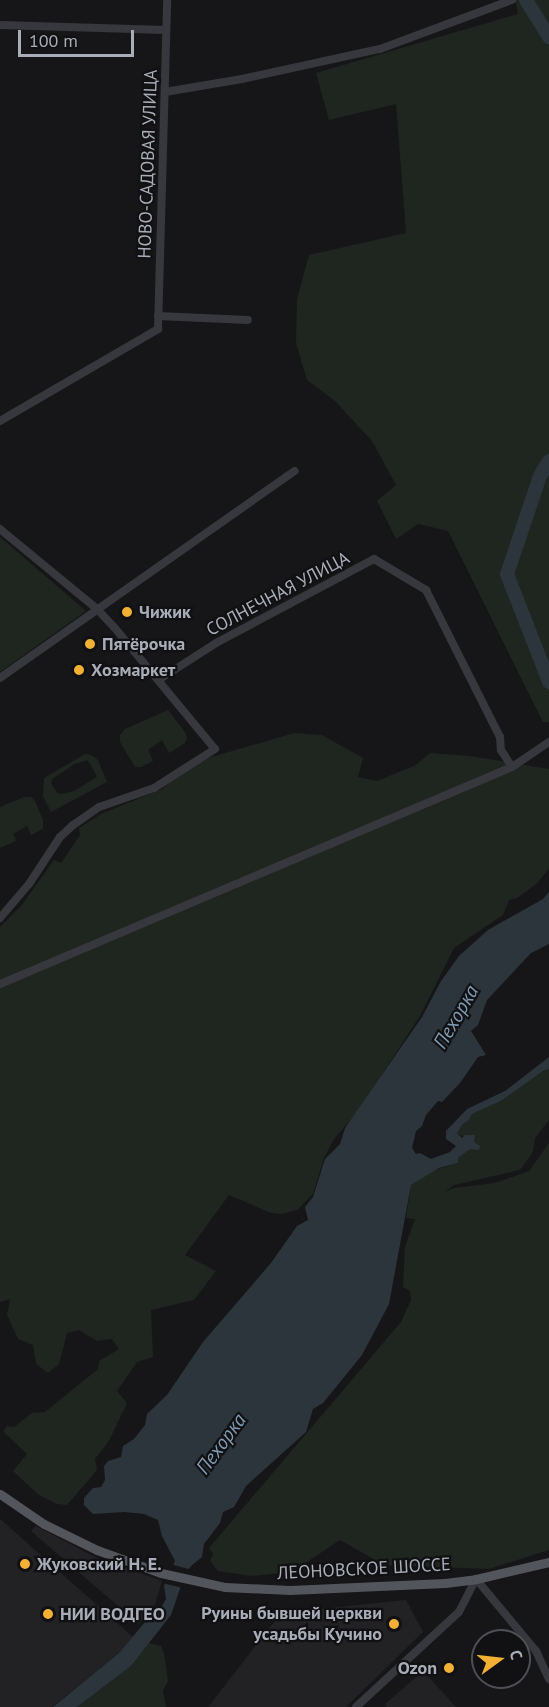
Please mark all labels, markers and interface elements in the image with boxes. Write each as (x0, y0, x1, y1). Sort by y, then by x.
scale bar (21, 18, 136, 56)
text: 100 m (29, 29, 78, 52)
street label: НОВО-САДОВАЯ УЛИЦА (134, 69, 162, 259)
street label: СОЛНЕЧНАЯ УЛИЦА (203, 547, 353, 641)
place label: Чижик (139, 601, 191, 623)
marker: Чижик (120, 605, 134, 619)
place label: Пятёрочка (102, 633, 185, 655)
marker: Пятёрочка (83, 637, 97, 651)
place label: Хозмаркет (91, 659, 175, 681)
marker: Хозмаркет (72, 663, 86, 677)
water label: Пехорка (428, 981, 484, 1053)
water label: Пехорка (191, 1409, 251, 1479)
place label: Жуковский Н. Е. (37, 1553, 163, 1575)
street label: ЛЕОНОВСКОЕ ШОССЕ (277, 1554, 451, 1584)
marker: Жуковский Н. Е. (18, 1557, 32, 1571)
place label: НИИ ВОДГЕО (60, 1603, 165, 1625)
place label: Руины бывшей церкви усадьбы Кучино (201, 1603, 382, 1646)
marker: НИИ ВОДГЕО (41, 1607, 55, 1621)
marker: Руины бывшей церкви усадьбы Кучино (387, 1617, 401, 1631)
north arrow (471, 1629, 531, 1689)
text: С (506, 1648, 527, 1662)
place label: Ozon (398, 1657, 437, 1679)
marker: Ozon (442, 1661, 456, 1675)

